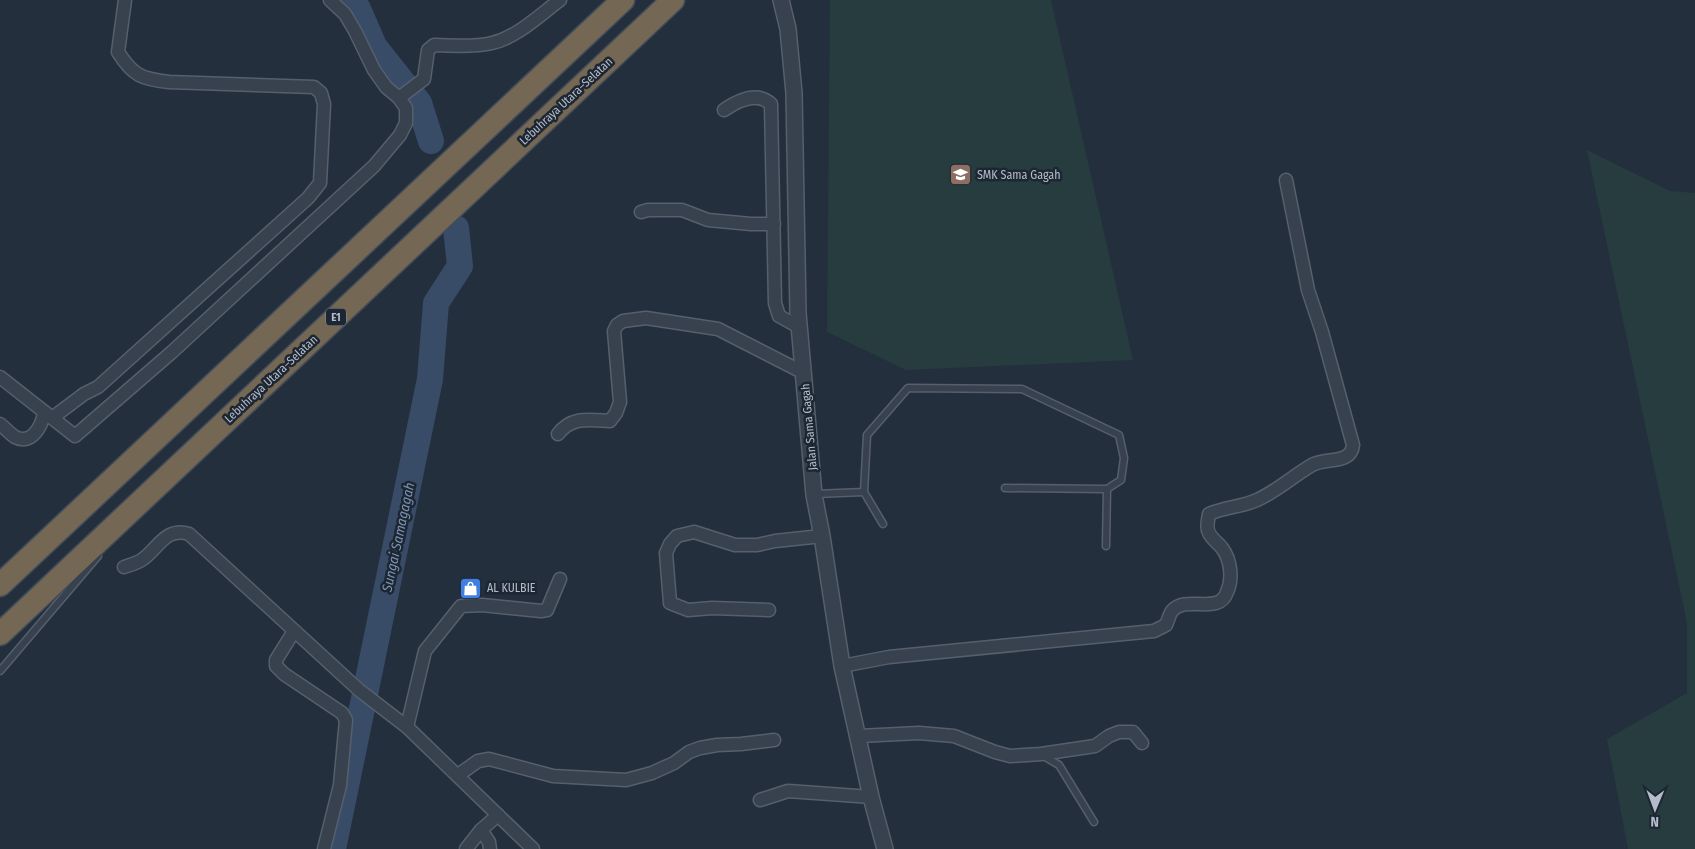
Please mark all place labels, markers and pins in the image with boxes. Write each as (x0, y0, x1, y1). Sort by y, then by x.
school or university icon: SMK Sama Gagah (949, 163, 973, 187)
place label: SMK Sama Gagah (977, 168, 1061, 182)
shop icon: AL KULBIE (459, 576, 483, 600)
place label: AL KULBIE (487, 581, 536, 595)

